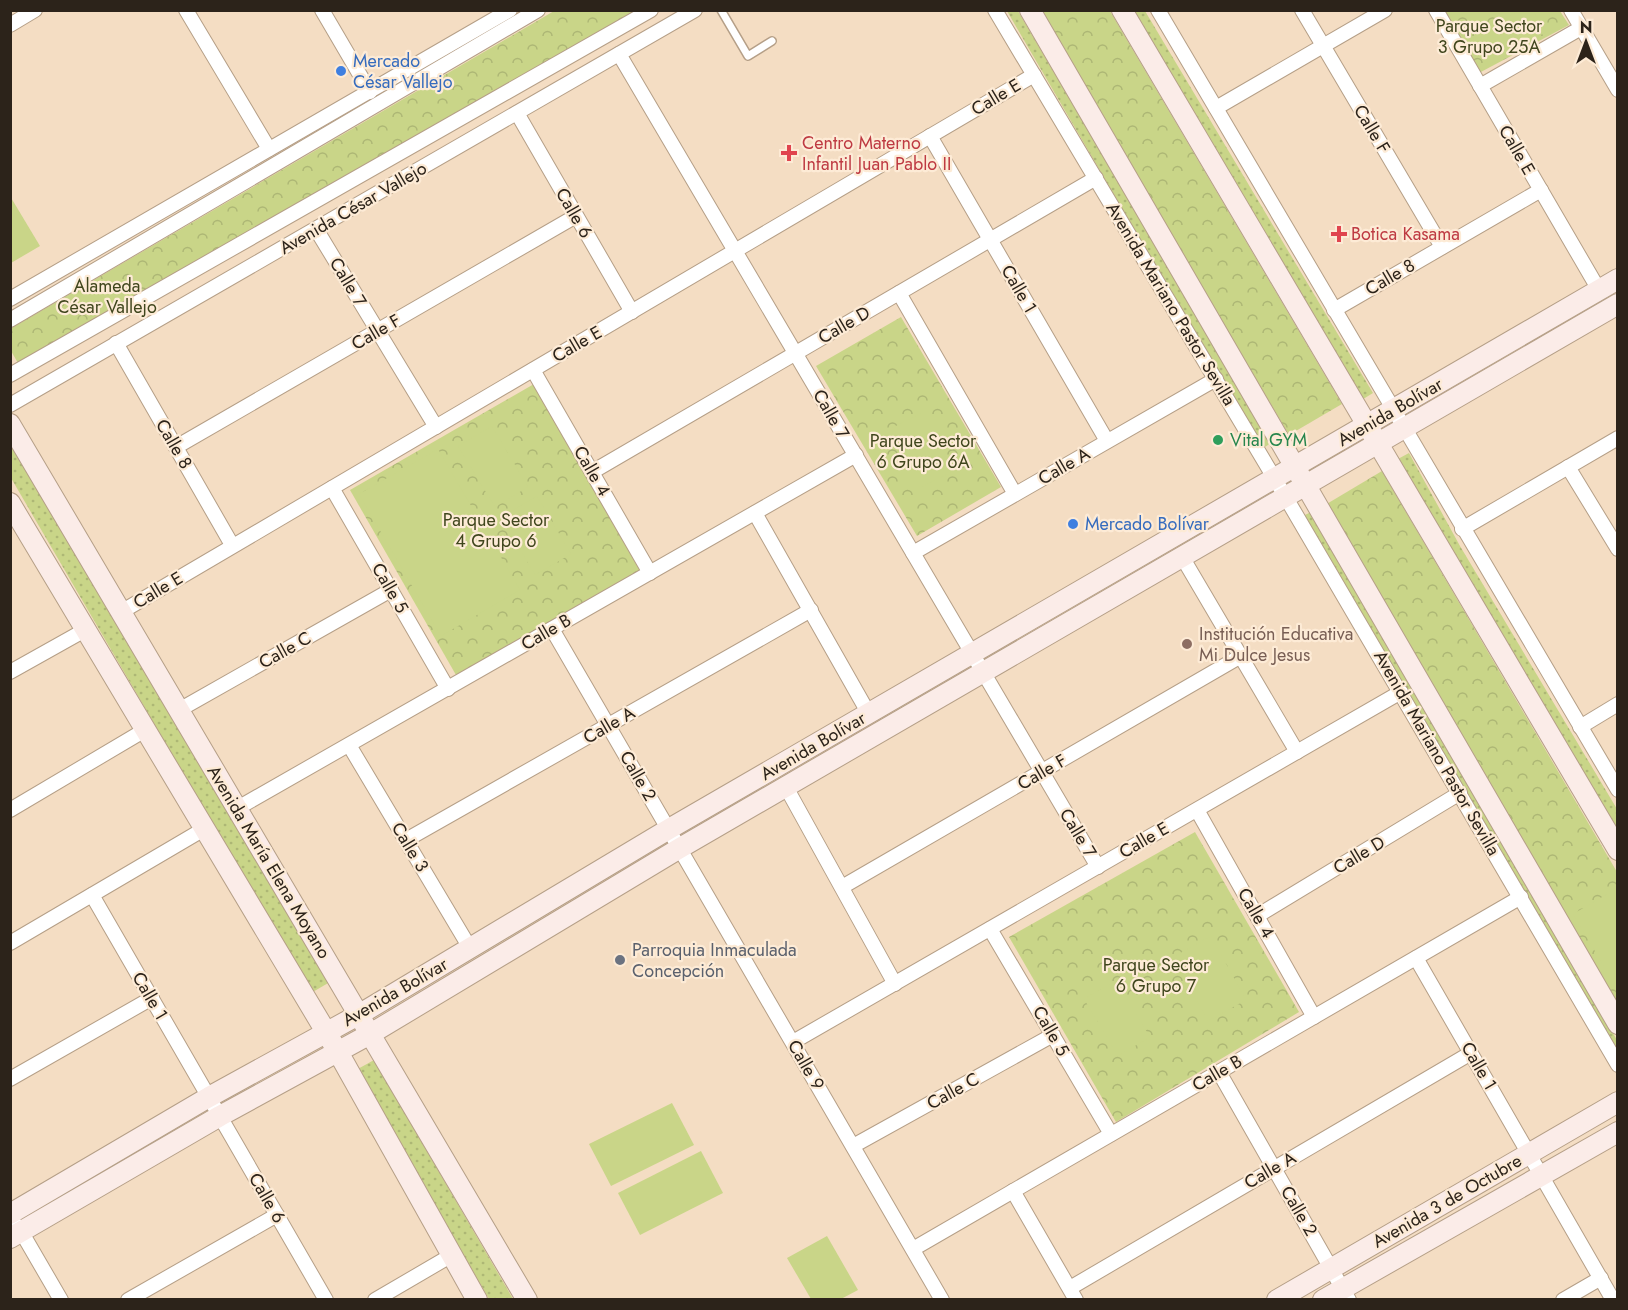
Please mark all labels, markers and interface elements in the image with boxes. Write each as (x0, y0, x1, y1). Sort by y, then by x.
north arrow (1556, 12, 1616, 72)
park label: Parque Sector 3 Grupo 25A (1436, 13, 1543, 60)
text: N (1580, 16, 1592, 39)
place label: Mercado César Vallejo (353, 48, 453, 95)
marker: Mercado César Vallejo (334, 64, 348, 78)
street label: Calle E (966, 72, 1026, 122)
street label: Calle F (1347, 100, 1397, 158)
street label: Calle E (1492, 120, 1542, 180)
place label: Centro Materno Infantil Juan Pablo II (802, 130, 951, 177)
marker: Centro Materno Infantil Juan Pablo II (780, 144, 798, 162)
street label: Avenida César Vallejo (275, 155, 432, 261)
street label: Calle 6 (549, 183, 599, 243)
street label: Avenida Mariano Pastor Sevilla (1100, 197, 1242, 411)
place label: Botica Kasama (1351, 221, 1460, 247)
marker: Botica Kasama (1332, 227, 1346, 241)
street label: Calle 7 (323, 252, 373, 312)
street label: Calle 8 (1360, 252, 1420, 302)
street label: Calle 1 (995, 260, 1043, 318)
park label: Alameda César Vallejo (57, 273, 157, 320)
street label: Calle D (813, 300, 875, 350)
street label: Calle F (347, 308, 405, 356)
street label: Calle E (547, 319, 607, 369)
street label: Avenida Bolívar (1332, 371, 1448, 453)
street label: Calle 7 (806, 384, 856, 444)
street label: Calle 8 (149, 414, 199, 474)
place label: Vital GYM (1230, 427, 1307, 453)
park label: Parque Sector 6 Grupo 6A (870, 428, 977, 475)
marker: Vital GYM (1211, 433, 1225, 447)
street label: Calle 4 (567, 441, 617, 501)
street label: Calle A (1033, 441, 1095, 491)
park label: Parque Sector 4 Grupo 6 (443, 507, 550, 554)
place label: Mercado Bolívar (1085, 511, 1210, 537)
marker: Mercado Bolívar (1066, 517, 1080, 531)
street label: Calle 5 (365, 558, 415, 618)
street label: Calle E (128, 565, 188, 615)
street label: Calle B (516, 607, 576, 657)
place label: Institución Educativa Mi Dulce Jesus (1199, 621, 1353, 668)
street label: Calle C (254, 625, 316, 675)
marker: Institución Educativa Mi Dulce Jesus (1180, 637, 1194, 651)
street label: Avenida Mariano Pastor Sevilla (1367, 646, 1507, 860)
street label: Calle A (578, 700, 640, 750)
street label: Avenida Bolívar (755, 705, 871, 787)
street label: Calle 2 (613, 746, 663, 806)
street label: Calle F (1013, 748, 1071, 796)
street label: Avenida María Elena Moyano (201, 760, 337, 964)
street label: Calle 7 (1053, 803, 1103, 863)
street label: Calle E (1114, 815, 1174, 865)
street label: Calle 3 (385, 817, 435, 877)
street label: Calle D (1328, 829, 1390, 881)
street label: Calle 4 (1231, 883, 1281, 943)
place label: Parroquia Inmaculada Concepción (632, 937, 797, 984)
street label: Avenida Bolívar (337, 951, 453, 1033)
park label: Parque Sector 6 Grupo 7 (1103, 952, 1210, 999)
marker: Parroquia Inmaculada Concepción (613, 953, 627, 967)
street label: Calle 1 (126, 967, 174, 1025)
street label: Calle 5 (1026, 1001, 1076, 1061)
street label: Calle 9 (781, 1035, 831, 1095)
street label: Calle 1 (1455, 1037, 1503, 1095)
street label: Calle B (1187, 1048, 1247, 1098)
street label: Calle C (922, 1066, 984, 1116)
street label: Calle A (1239, 1145, 1301, 1195)
street label: Avenida 3 de Octubre (1368, 1148, 1526, 1254)
street label: Calle 6 (242, 1168, 292, 1228)
street label: Calle 2 (1274, 1181, 1324, 1241)

